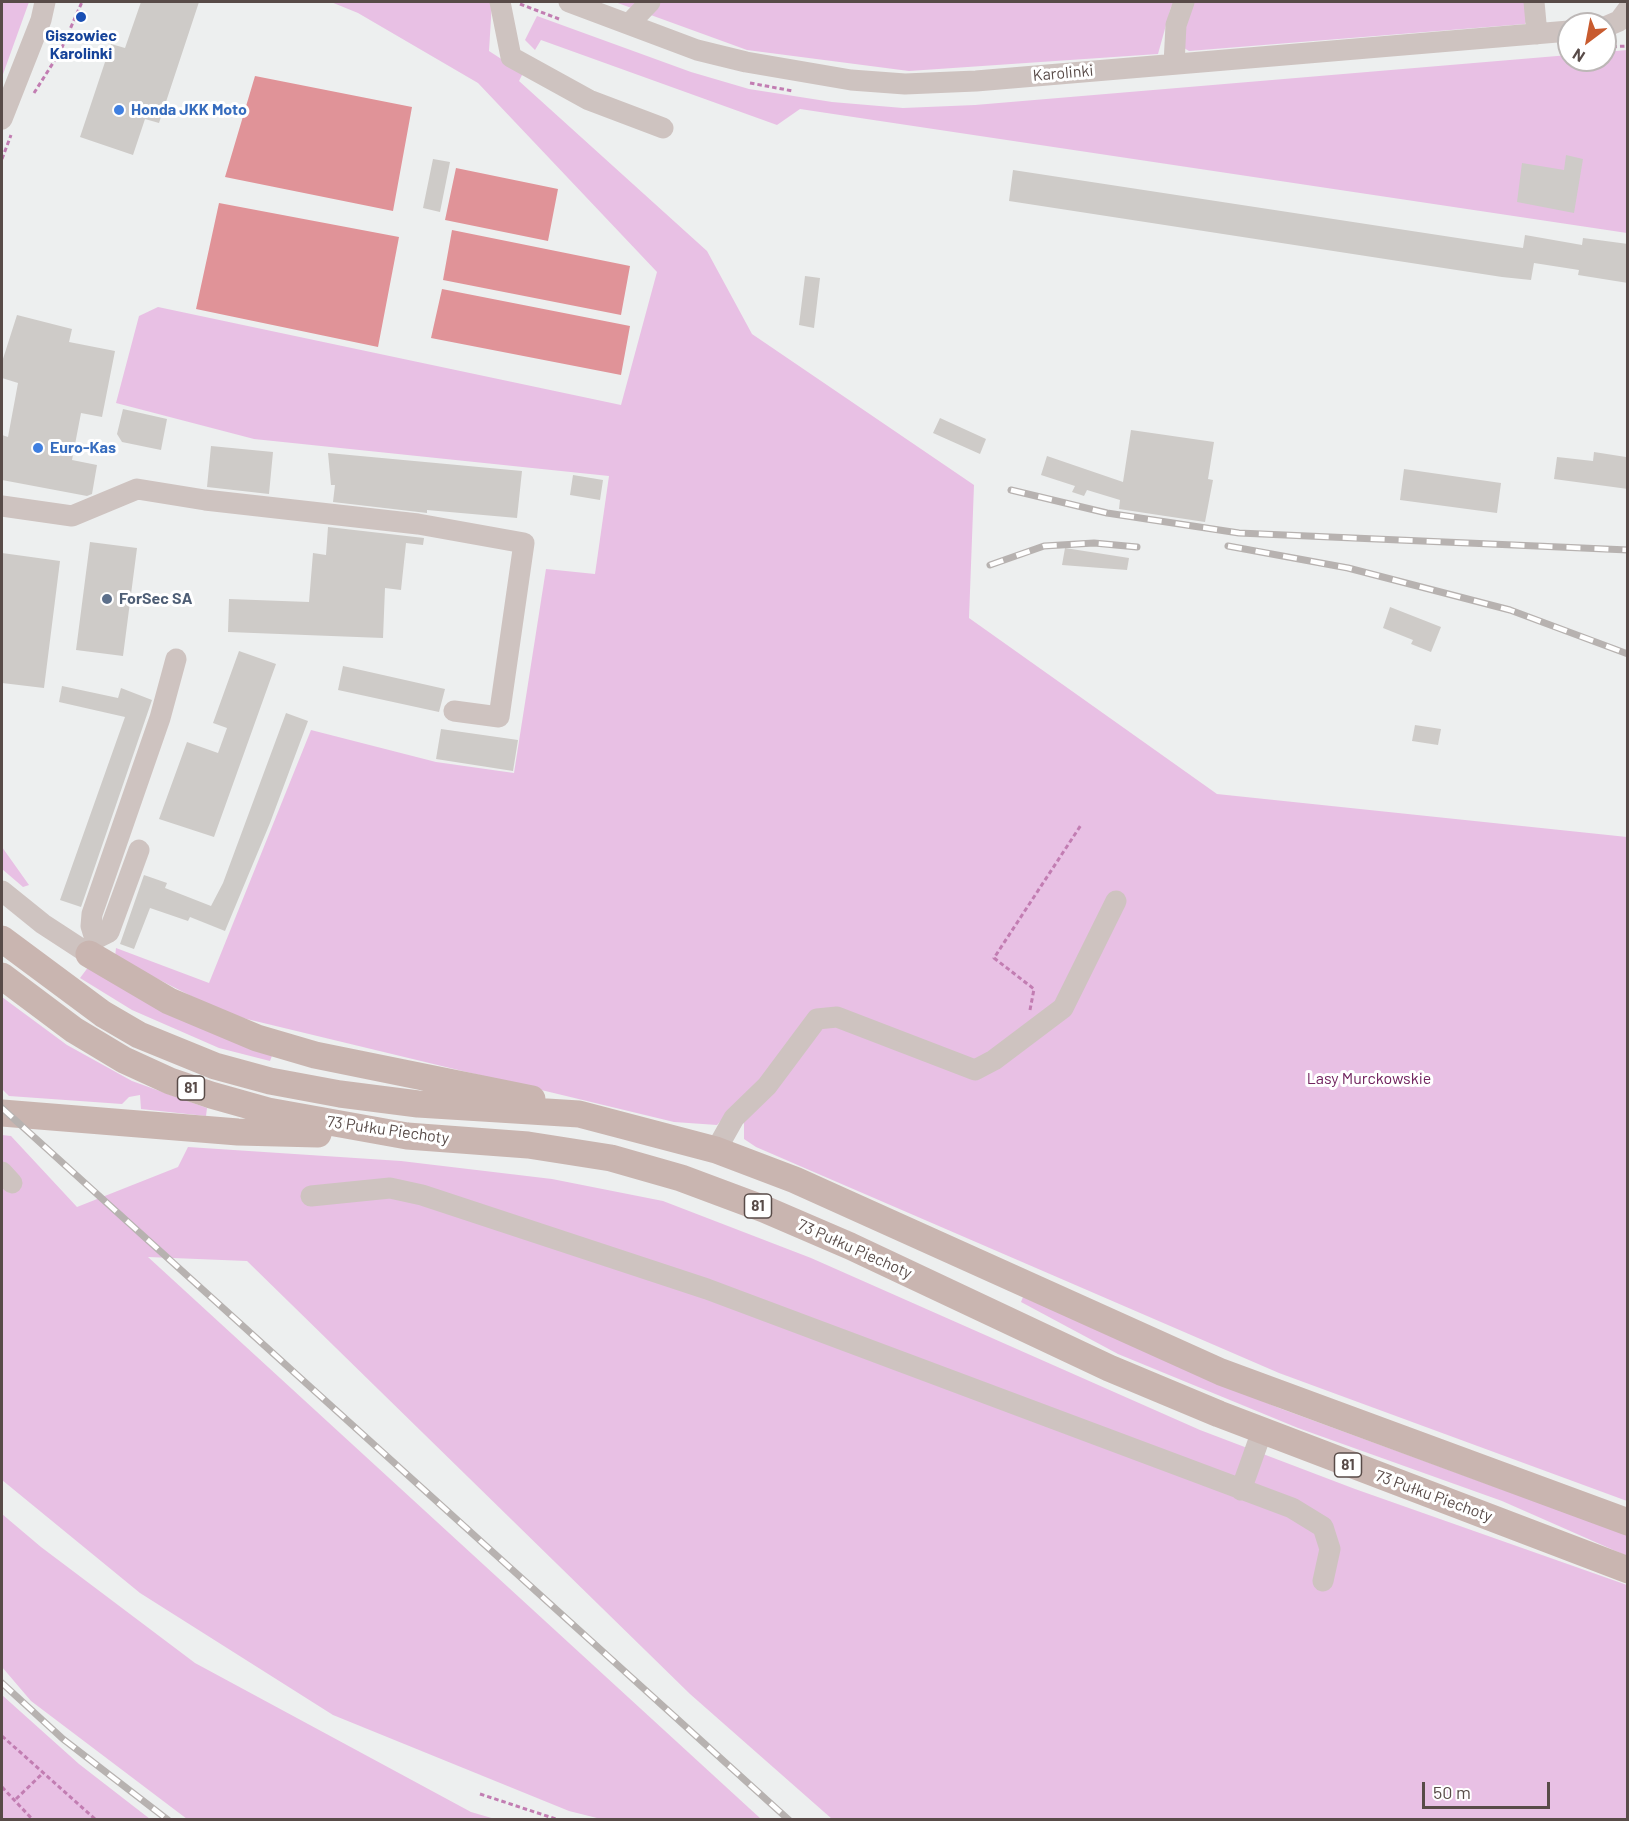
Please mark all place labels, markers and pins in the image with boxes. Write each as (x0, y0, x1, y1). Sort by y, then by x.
marker: Giszowiec Karolinki (74, 10, 88, 24)
place label: Giszowiec Karolinki (45, 26, 117, 64)
place label: Honda JKK Moto (131, 100, 247, 120)
marker: Honda JKK Moto (112, 103, 126, 117)
place label: Euro-Kas (50, 438, 116, 458)
marker: Euro-Kas (31, 441, 45, 455)
place label: ForSec SA (119, 589, 192, 609)
marker: ForSec SA (100, 592, 114, 606)

